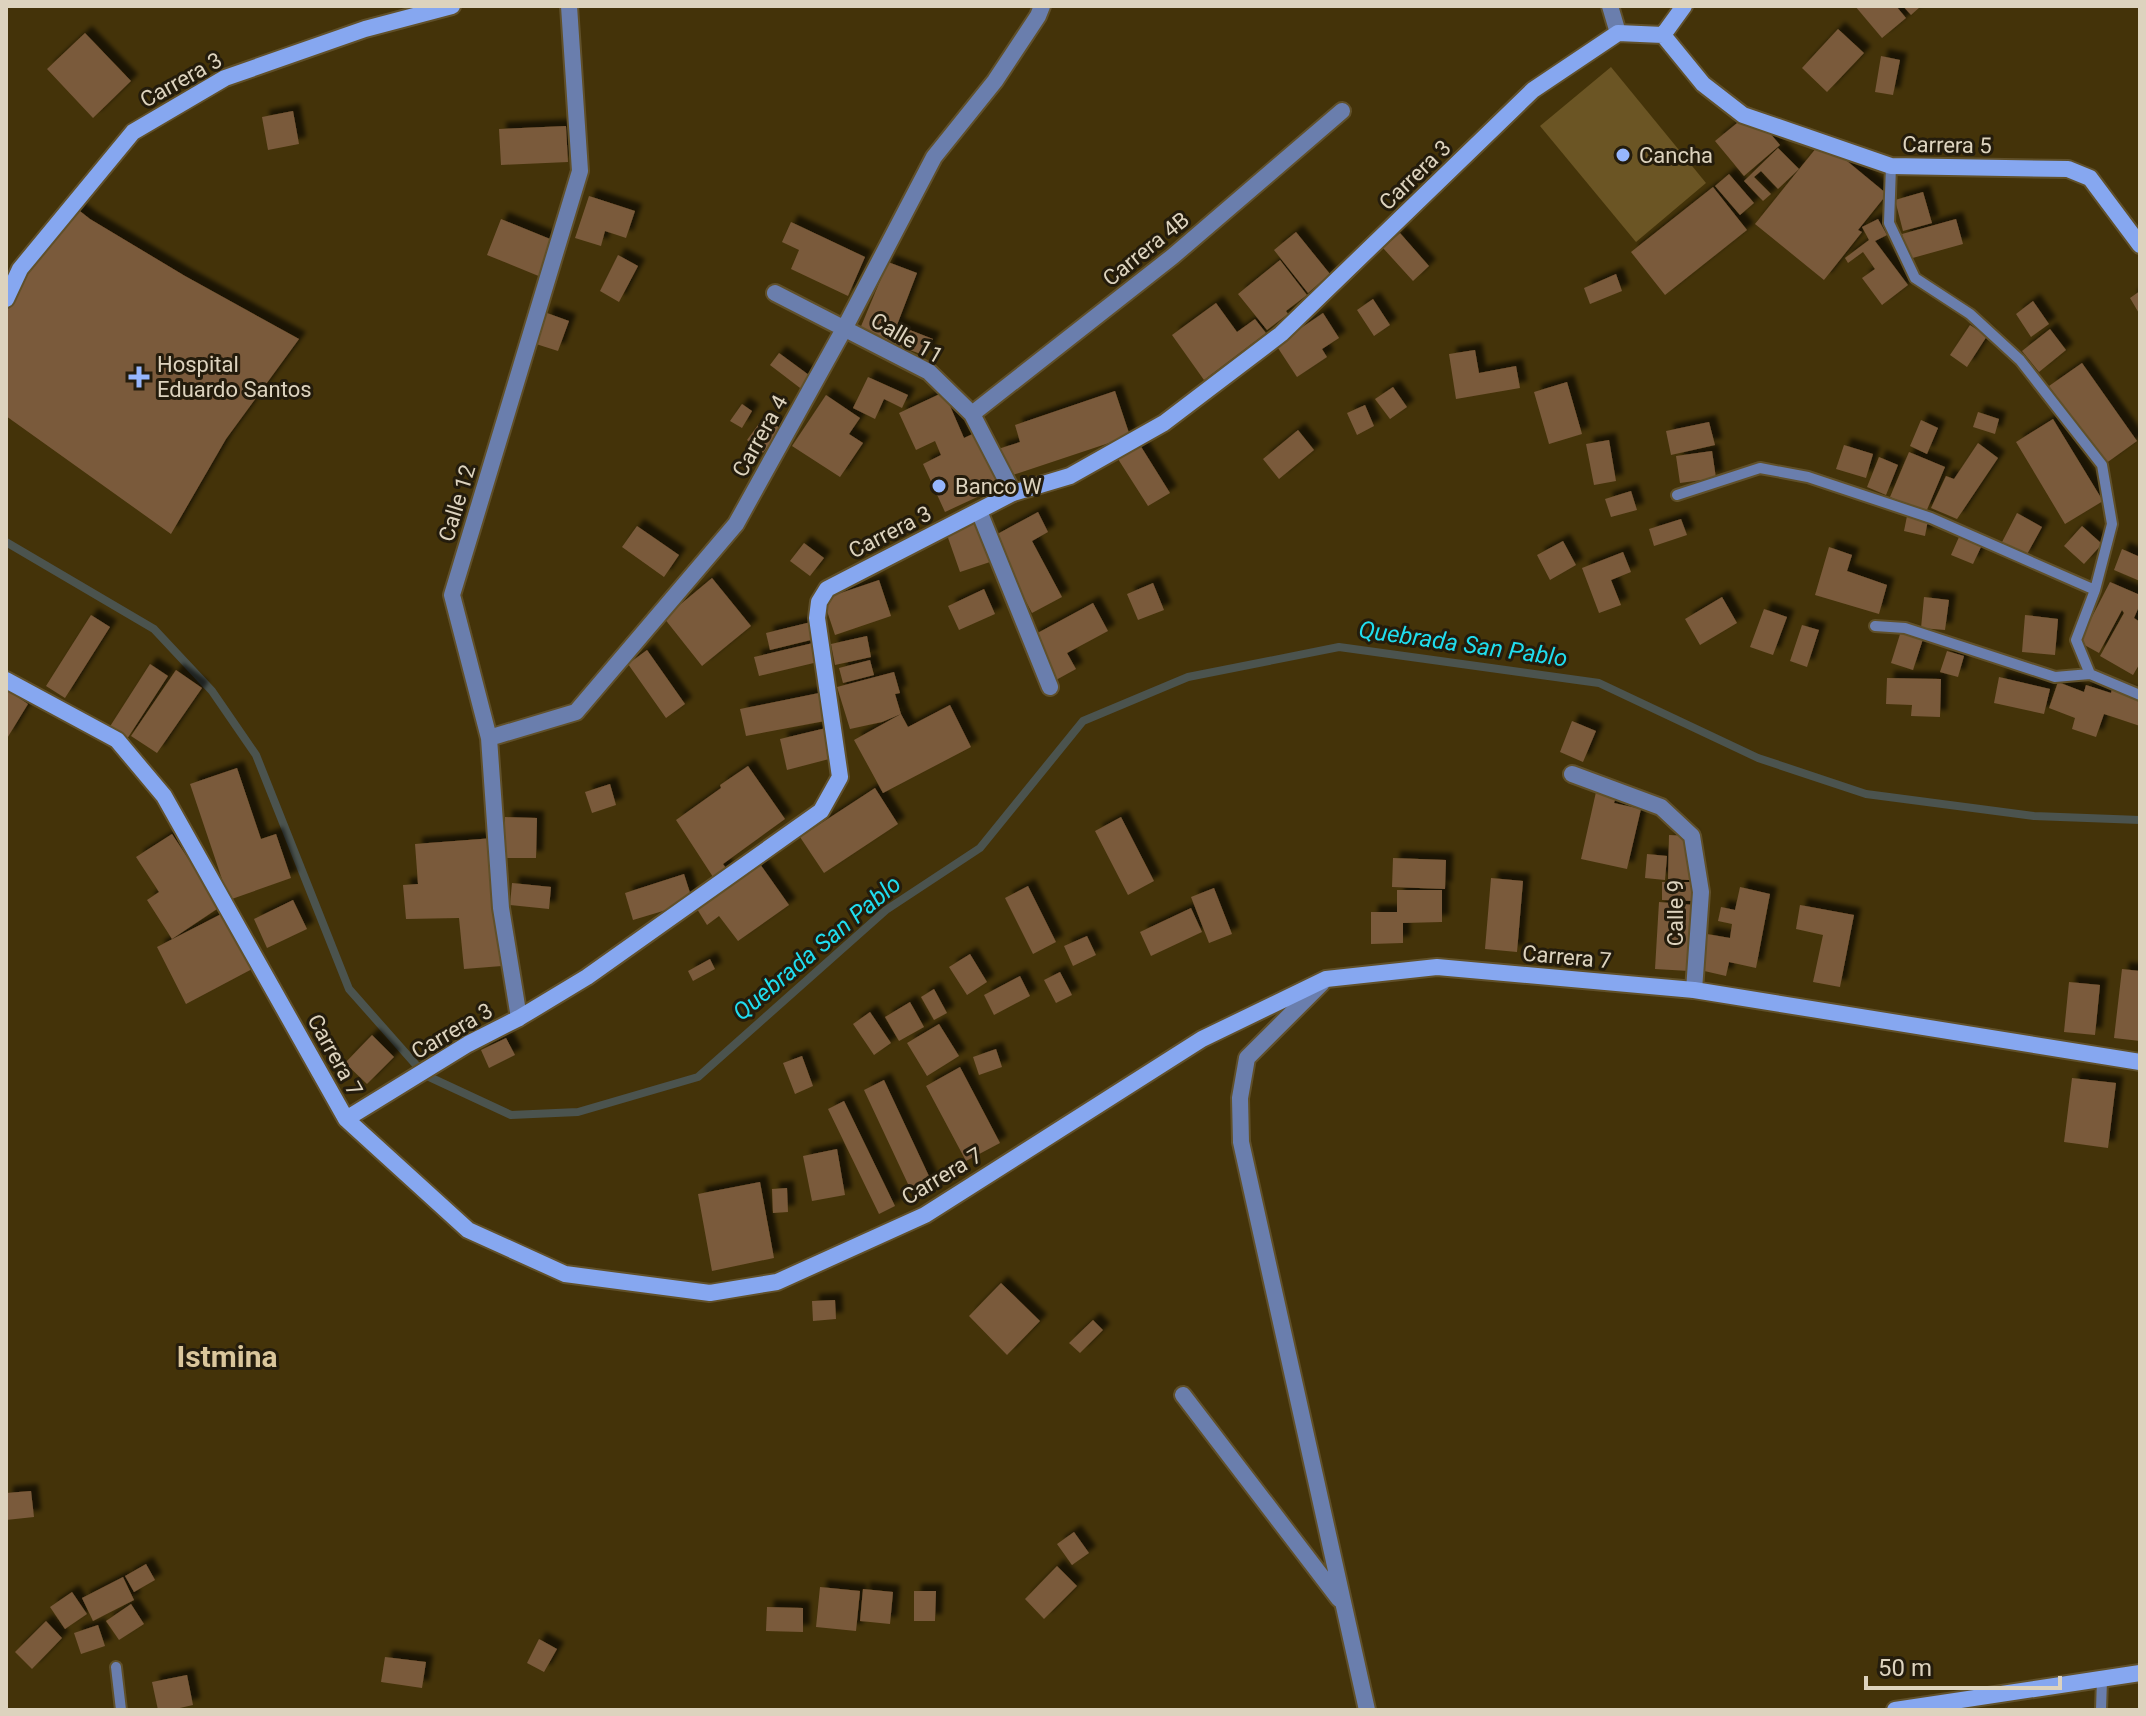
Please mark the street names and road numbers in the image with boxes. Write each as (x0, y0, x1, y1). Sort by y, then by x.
street label: Carrera 3 (136, 47, 226, 113)
street label: Carrera 5 (1902, 132, 1992, 158)
street label: Carrera 3 (1374, 135, 1456, 215)
street label: Carrera 4B (1098, 207, 1194, 291)
street label: Calle 11 (867, 307, 947, 369)
street label: Carrera 4 (727, 391, 793, 481)
street label: Calle 12 (434, 462, 480, 544)
street label: Carrera 3 (844, 501, 936, 563)
street label: Calle 9 (1663, 880, 1688, 946)
street label: Carrera 7 (1521, 941, 1613, 973)
street label: Carrera 3 (407, 998, 497, 1064)
street label: Carrera 7 (302, 1010, 368, 1100)
street label: Carrera 7 (897, 1142, 987, 1210)

